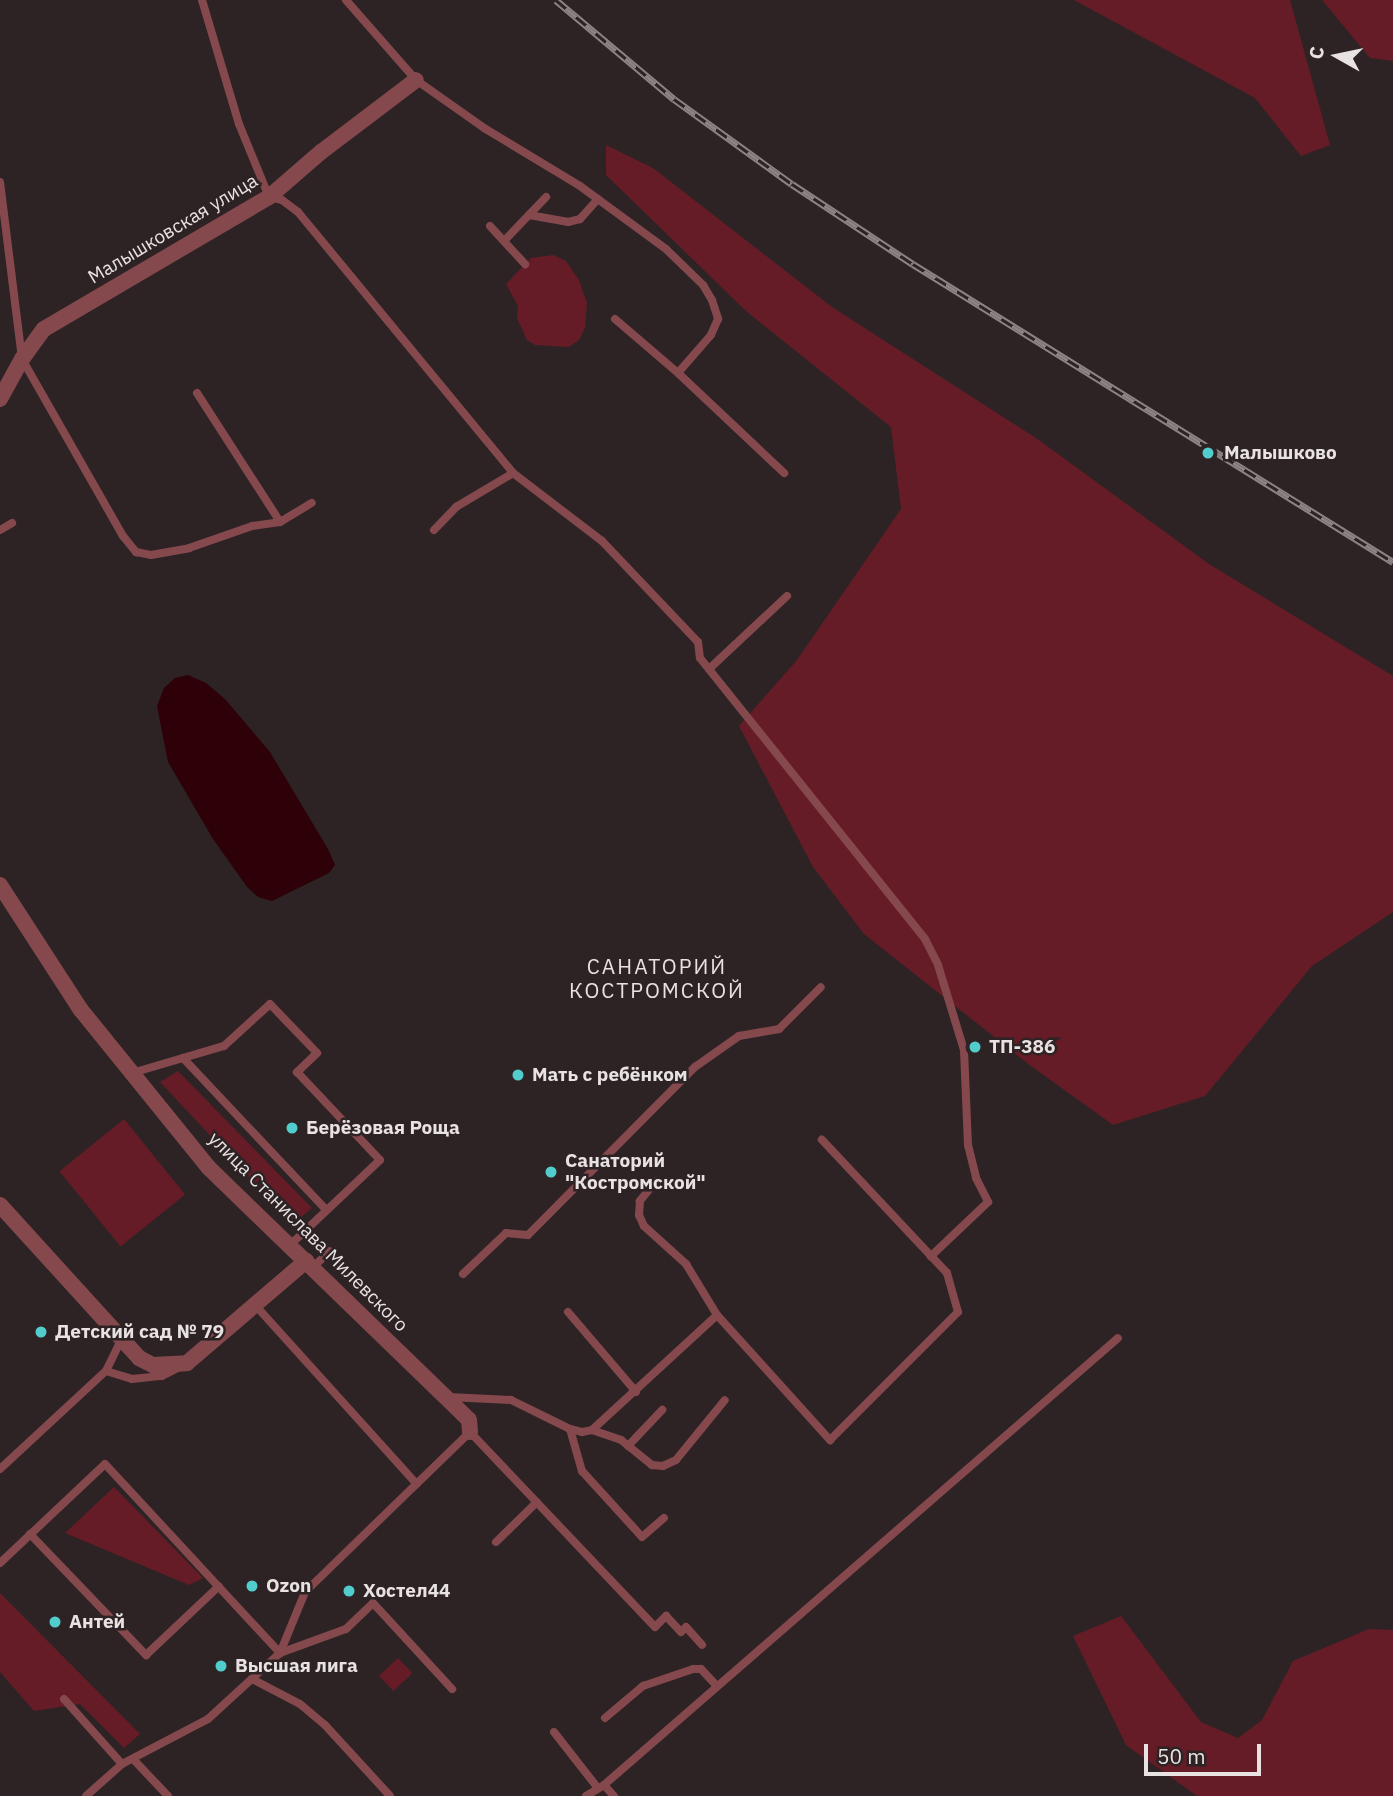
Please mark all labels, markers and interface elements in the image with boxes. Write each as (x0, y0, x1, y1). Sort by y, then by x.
north arrow (1302, 21, 1372, 91)
text: С (1303, 45, 1329, 61)
street label: Малышковская улица (84, 169, 262, 289)
place label: Малышково (1224, 442, 1337, 464)
marker: Малышково (1198, 443, 1218, 463)
district label: САНАТОРИЙ КОСТРОМСКОЙ (570, 953, 744, 1003)
place label: ТП-386 (989, 1036, 1055, 1058)
marker: ТП-386 (967, 1039, 983, 1055)
place label: Мать с ребёнком (532, 1064, 688, 1086)
marker: Мать с ребёнком (510, 1067, 526, 1083)
place label: Берёзовая Роща (306, 1117, 460, 1139)
marker: Берёзовая Роща (284, 1120, 300, 1136)
street label: улица Станислава Милевского (203, 1127, 413, 1337)
place label: Санаторий "Костромской" (565, 1150, 706, 1194)
marker: Санаторий "Костромской" (543, 1164, 559, 1180)
place label: Детский сад № 79 (55, 1321, 224, 1343)
marker: Детский сад № 79 (33, 1324, 49, 1340)
place label: Ozon (266, 1575, 311, 1597)
marker: Ozon (244, 1578, 260, 1594)
place label: Хостел44 (363, 1580, 450, 1602)
marker: Хостел44 (341, 1583, 357, 1599)
place label: Антей (69, 1611, 125, 1633)
marker: Антей (47, 1614, 63, 1630)
place label: Высшая лига (235, 1655, 358, 1677)
marker: Высшая лига (213, 1658, 229, 1674)
scale bar (1148, 1730, 1265, 1774)
text: 50 m (1157, 1742, 1206, 1770)

